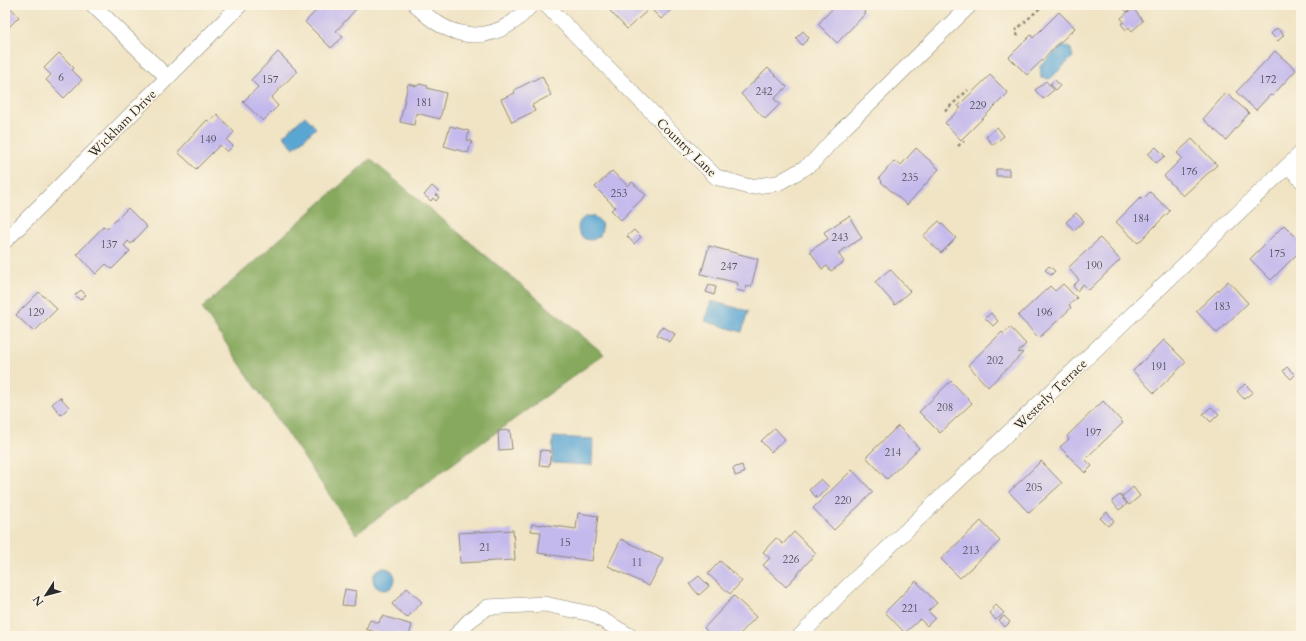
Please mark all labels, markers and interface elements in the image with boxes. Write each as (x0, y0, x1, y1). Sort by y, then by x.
house number: 6 (58, 70, 64, 85)
house number: 157 (262, 72, 279, 87)
house number: 172 (1260, 72, 1277, 87)
house number: 242 (756, 84, 773, 99)
street label: Wickham Drive (84, 86, 161, 162)
house number: 181 (416, 95, 432, 110)
house number: 229 (970, 98, 987, 113)
street label: Country Lane (652, 114, 720, 181)
house number: 149 (200, 132, 217, 147)
house number: 176 (1181, 164, 1198, 179)
house number: 235 (902, 170, 918, 185)
house number: 253 (611, 186, 628, 201)
house number: 184 (1133, 211, 1150, 226)
house number: 243 (832, 230, 849, 245)
house number: 137 (101, 237, 118, 252)
house number: 175 (1269, 246, 1285, 261)
house number: 190 (1086, 258, 1103, 273)
house number: 247 (721, 259, 738, 274)
house number: 183 (1214, 299, 1231, 314)
house number: 129 (28, 305, 45, 320)
house number: 196 (1036, 305, 1053, 320)
house number: 202 (987, 353, 1004, 368)
street label: Westerly Terrace (1009, 355, 1091, 435)
house number: 191 (1151, 359, 1167, 374)
house number: 208 (937, 400, 953, 415)
house number: 197 (1085, 425, 1102, 440)
house number: 214 (885, 445, 902, 460)
house number: 205 (1026, 480, 1042, 495)
house number: 220 (835, 493, 852, 508)
house number: 15 (559, 535, 571, 550)
house number: 21 (479, 540, 491, 555)
house number: 213 (963, 543, 980, 558)
house number: 226 (783, 552, 800, 567)
house number: 11 (631, 555, 643, 570)
north arrow (26, 575, 66, 615)
text: N (29, 592, 47, 609)
house number: 221 (902, 601, 918, 616)

